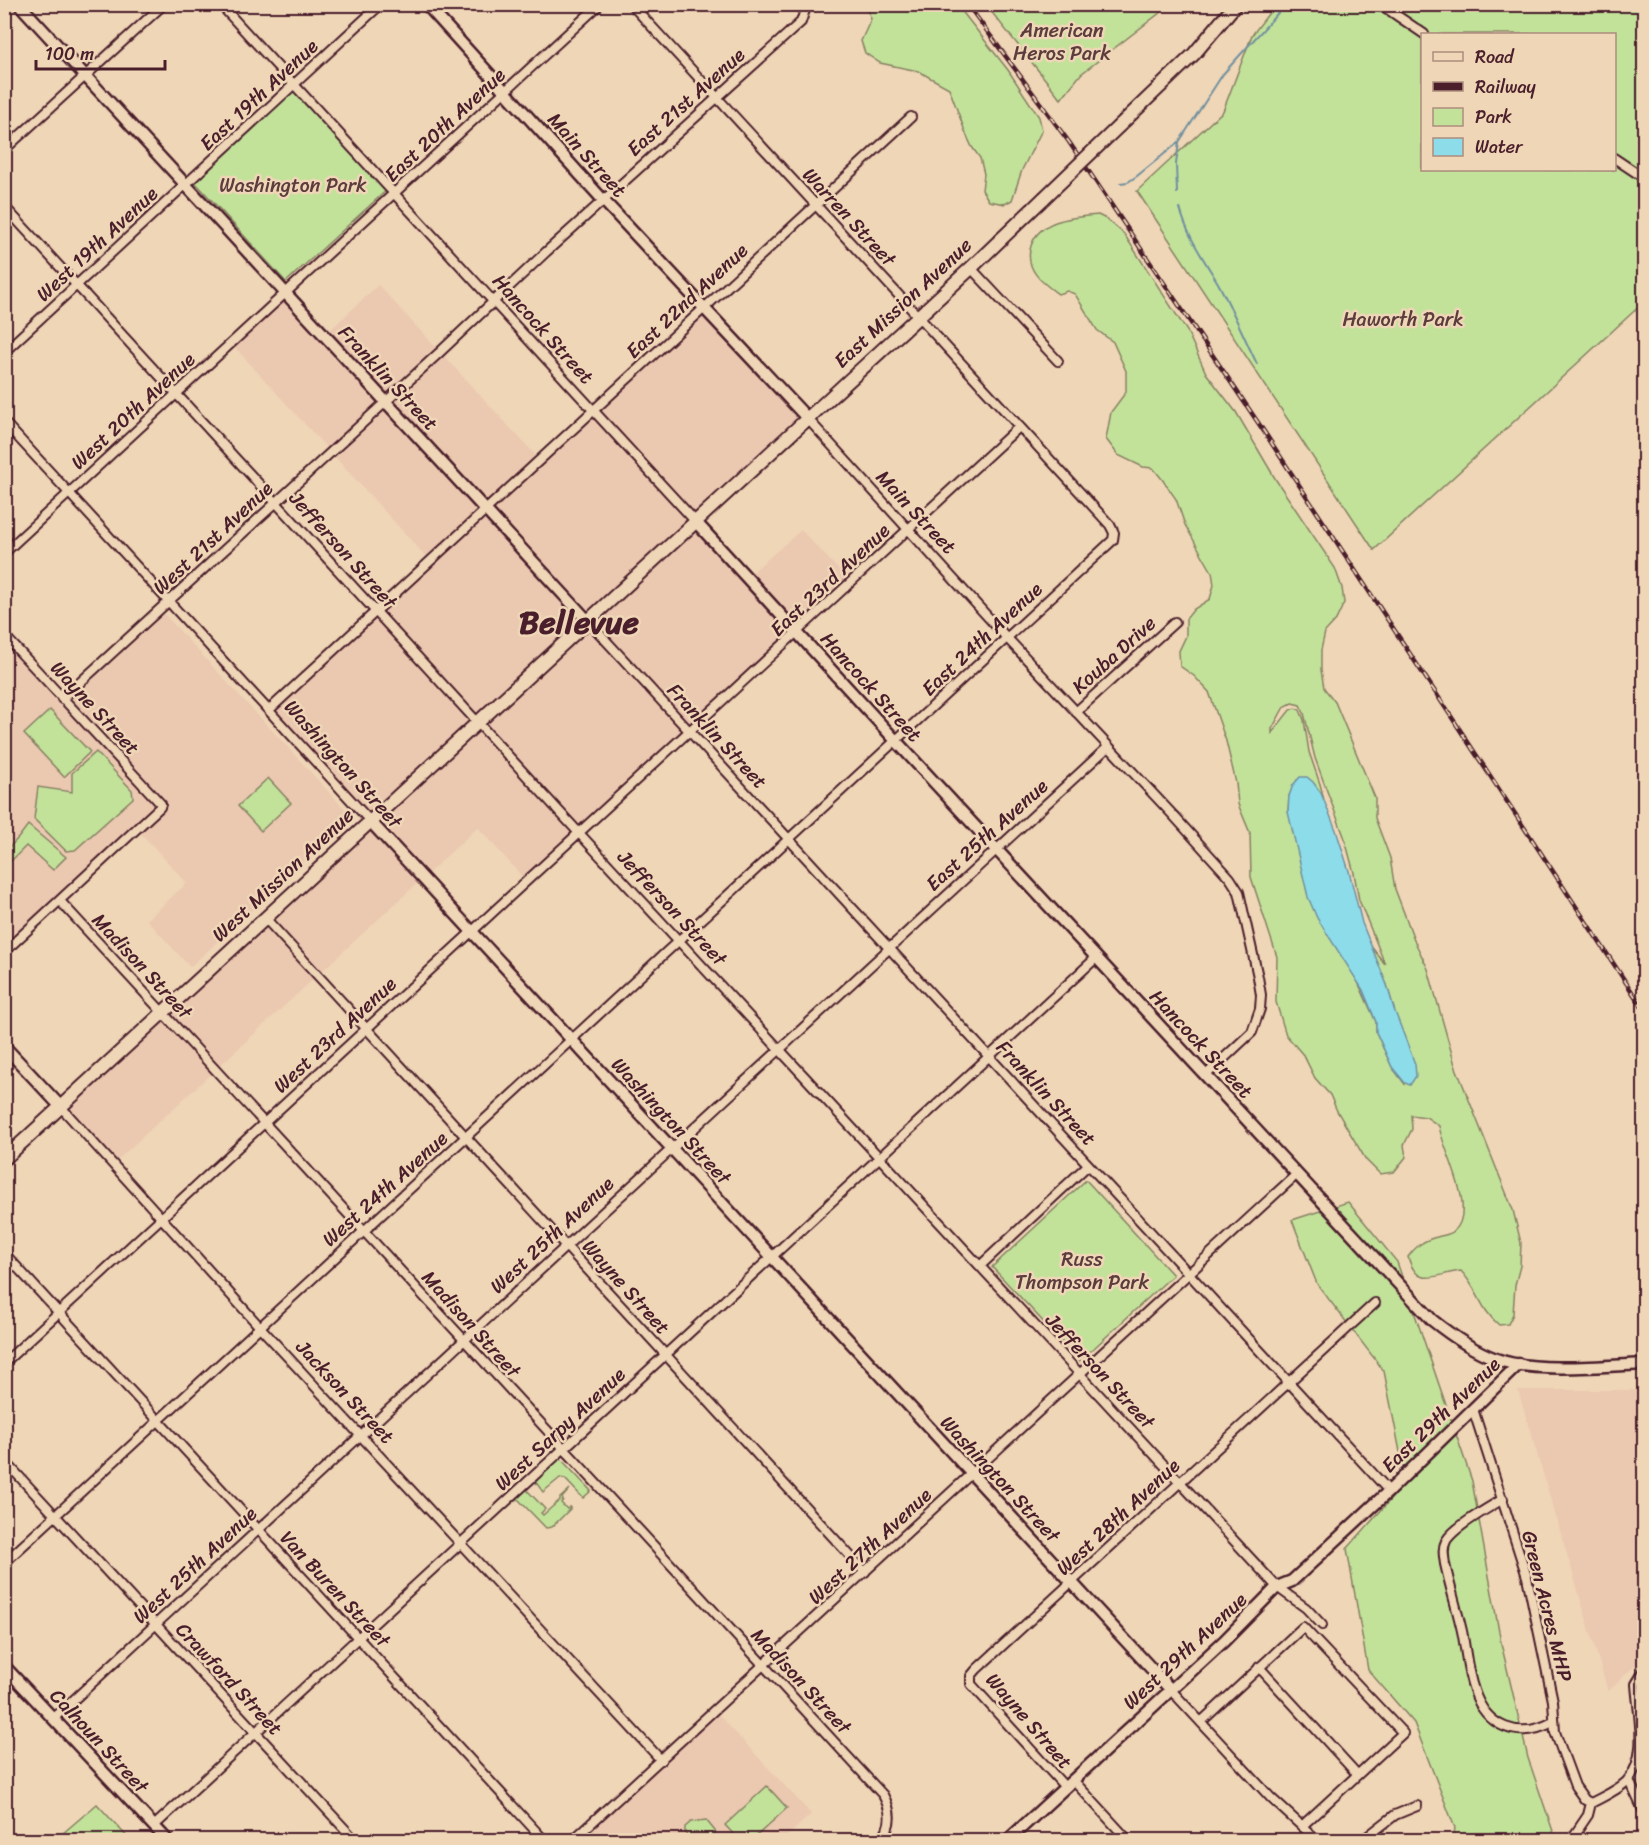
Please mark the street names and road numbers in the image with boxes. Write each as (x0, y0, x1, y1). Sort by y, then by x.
street label: East 19th Avenue (191, 30, 327, 160)
street label: East 21st Avenue (618, 38, 754, 165)
street label: East 20th Avenue (376, 59, 514, 191)
street label: Main Street (539, 104, 636, 206)
street label: Warren Street (793, 159, 905, 276)
street label: West 19th Avenue (28, 177, 167, 310)
street label: East Mission Avenue (825, 229, 981, 377)
street label: East 22nd Avenue (617, 234, 757, 368)
street label: Hancock Street (483, 265, 603, 393)
street label: Franklin Street (329, 317, 447, 440)
street label: West 20th Avenue (62, 343, 204, 479)
street label: Main Street (867, 461, 965, 563)
street label: West 21st Avenue (144, 472, 282, 604)
street label: Jefferson Street (279, 482, 407, 618)
street label: East 23rd Avenue (762, 514, 899, 646)
street label: East 24th Avenue (913, 573, 1051, 705)
street label: Kouba Drive (1063, 607, 1165, 703)
street label: Hancock Street (811, 623, 931, 751)
street label: Wayne Street (41, 652, 149, 764)
street label: Franklin Street (658, 675, 776, 798)
street label: Washington Street (275, 691, 412, 838)
street label: East 25th Avenue (917, 770, 1057, 900)
street label: West Mission Avenue (203, 799, 363, 951)
street label: Jefferson Street (608, 841, 736, 975)
street label: Madison Street (83, 904, 202, 1028)
street label: West 23rd Avenue (265, 968, 405, 1102)
street label: Hancock Street (1141, 981, 1262, 1107)
street label: Franklin Street (987, 1032, 1105, 1155)
street label: Washington Street (602, 1049, 741, 1194)
street label: West 24th Avenue (314, 1122, 457, 1256)
street label: West 25th Avenue (481, 1167, 623, 1302)
street label: Wayne Street (573, 1231, 679, 1343)
street label: Madison Street (413, 1262, 530, 1387)
street label: Jefferson Street (1036, 1304, 1164, 1438)
street label: Jackson Street (286, 1331, 403, 1453)
street label: East 29th Avenue (1373, 1348, 1509, 1482)
street label: West Sarpy Avenue (486, 1358, 634, 1500)
street label: Washington Street (931, 1407, 1070, 1552)
street label: West 28th Avenue (1048, 1449, 1189, 1584)
street label: West 27th Avenue (800, 1479, 941, 1613)
street label: West 25th Avenue (124, 1497, 266, 1632)
street label: Van Buren Street (271, 1522, 400, 1657)
street label: Green Acres MHP (1511, 1527, 1583, 1686)
street label: West 29th Avenue (1114, 1583, 1256, 1718)
street label: Crawford Street (167, 1614, 292, 1744)
street label: Madison Street (742, 1619, 861, 1743)
street label: Wayne Street (977, 1664, 1082, 1778)
street label: Calhoun Street (41, 1680, 158, 1803)

